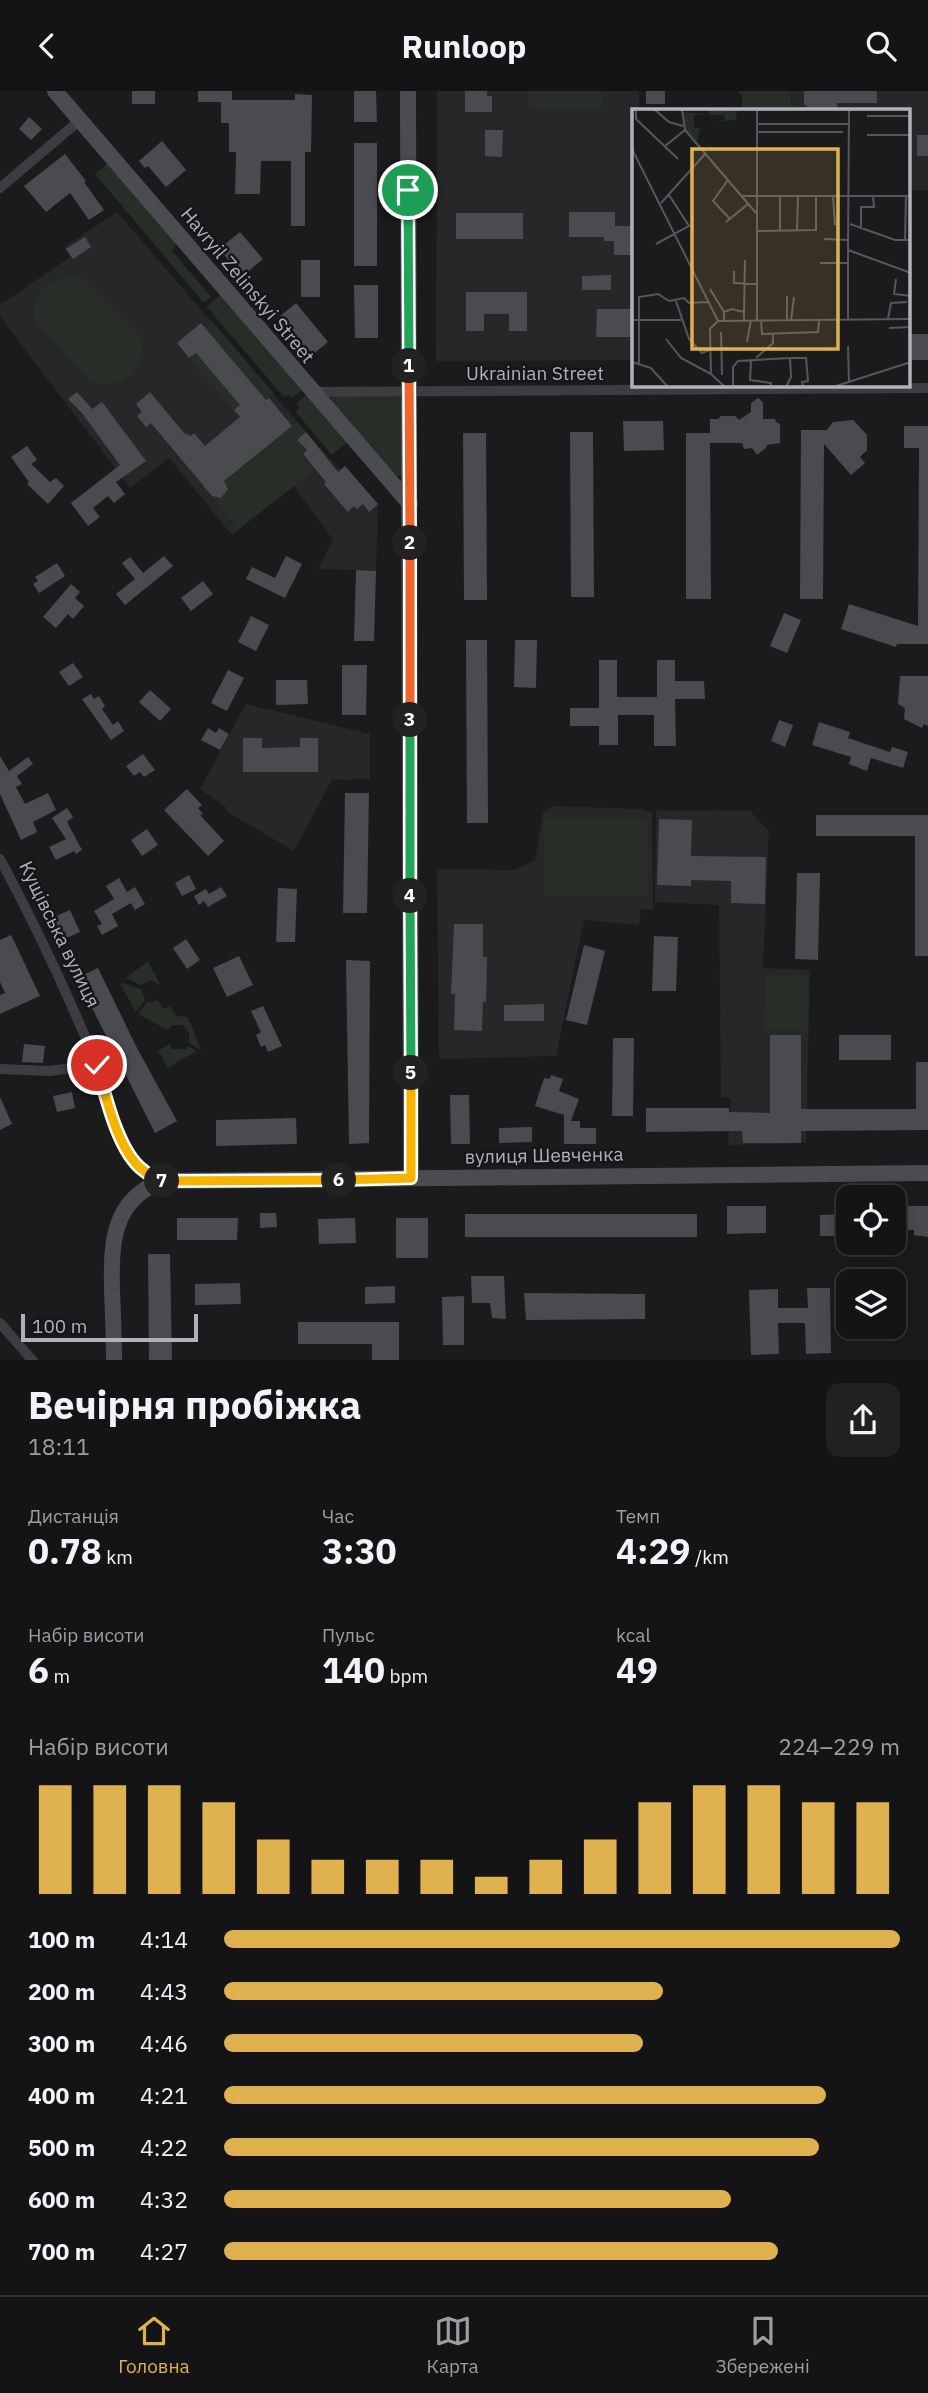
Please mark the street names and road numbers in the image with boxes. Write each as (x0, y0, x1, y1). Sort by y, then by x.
street label: Havryil Zelinskyi Street (176, 202, 320, 368)
street label: Ukrainian Street (466, 361, 604, 385)
street label: Кущівська вулиця (14, 857, 106, 1011)
street label: вулиця Шевченка (464, 1142, 624, 1168)

